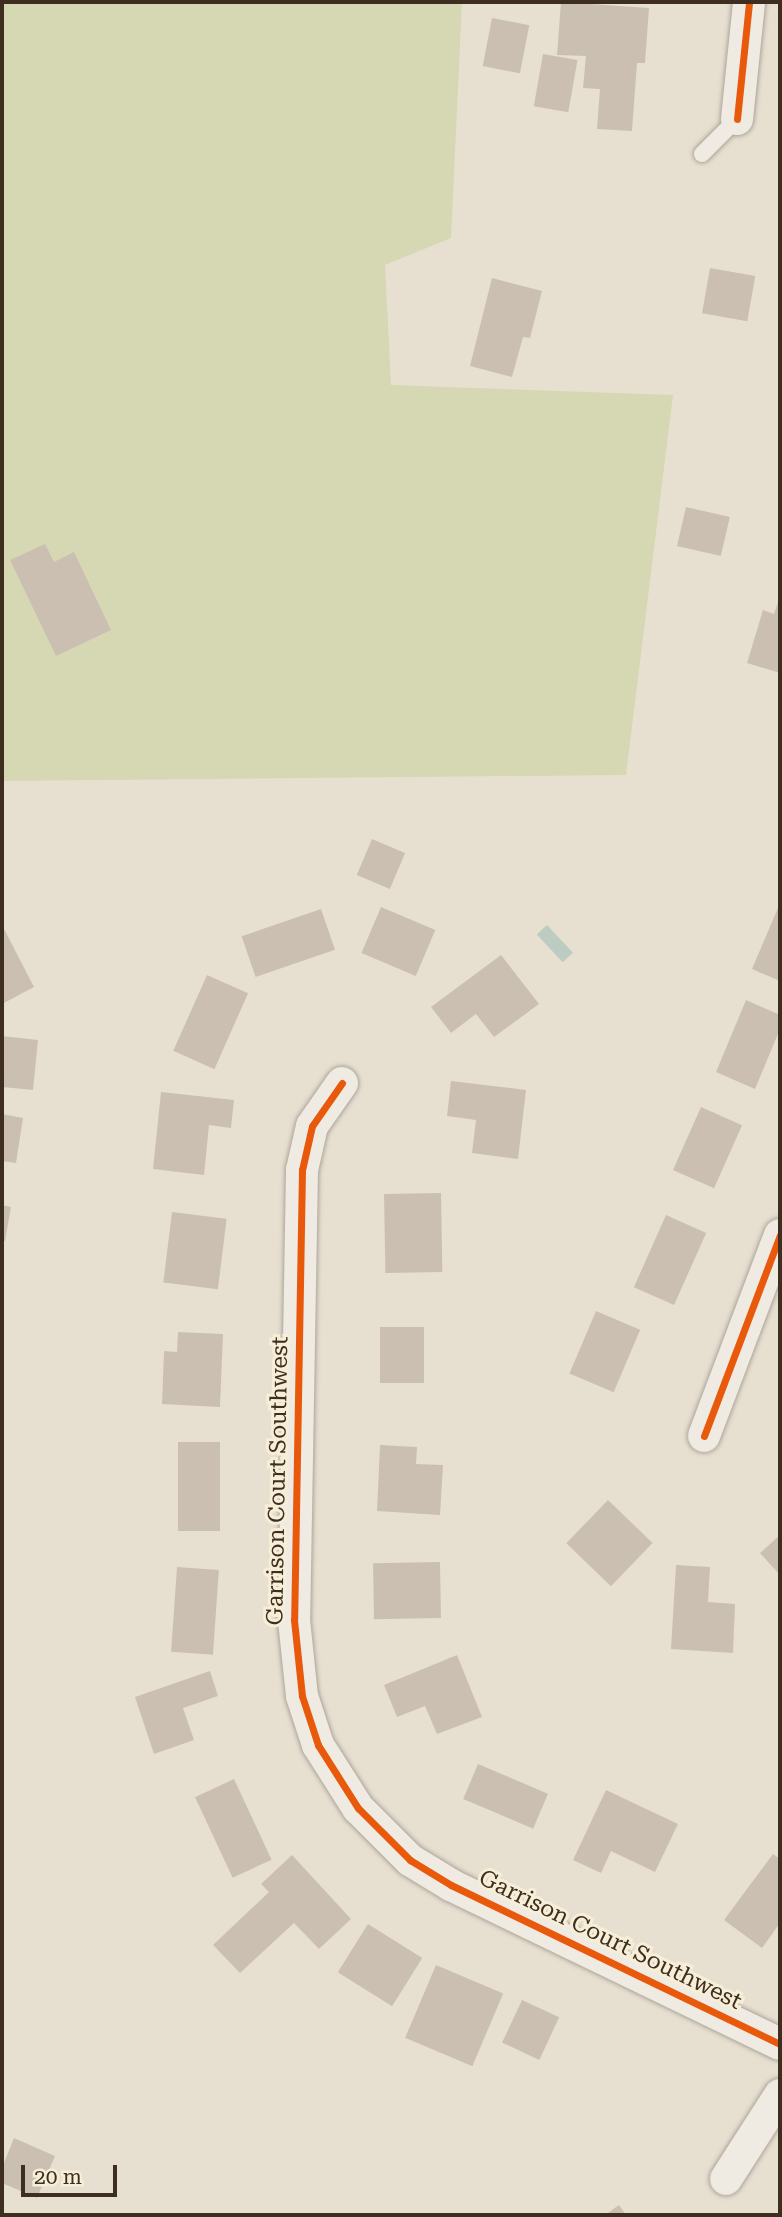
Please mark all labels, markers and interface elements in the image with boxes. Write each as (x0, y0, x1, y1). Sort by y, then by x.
street label: Garrison Court Southwest (262, 1336, 294, 1626)
street label: Garrison Court Southwest (474, 1864, 746, 2016)
scale bar (24, 2150, 121, 2194)
text: 20 m (34, 2165, 82, 2189)

